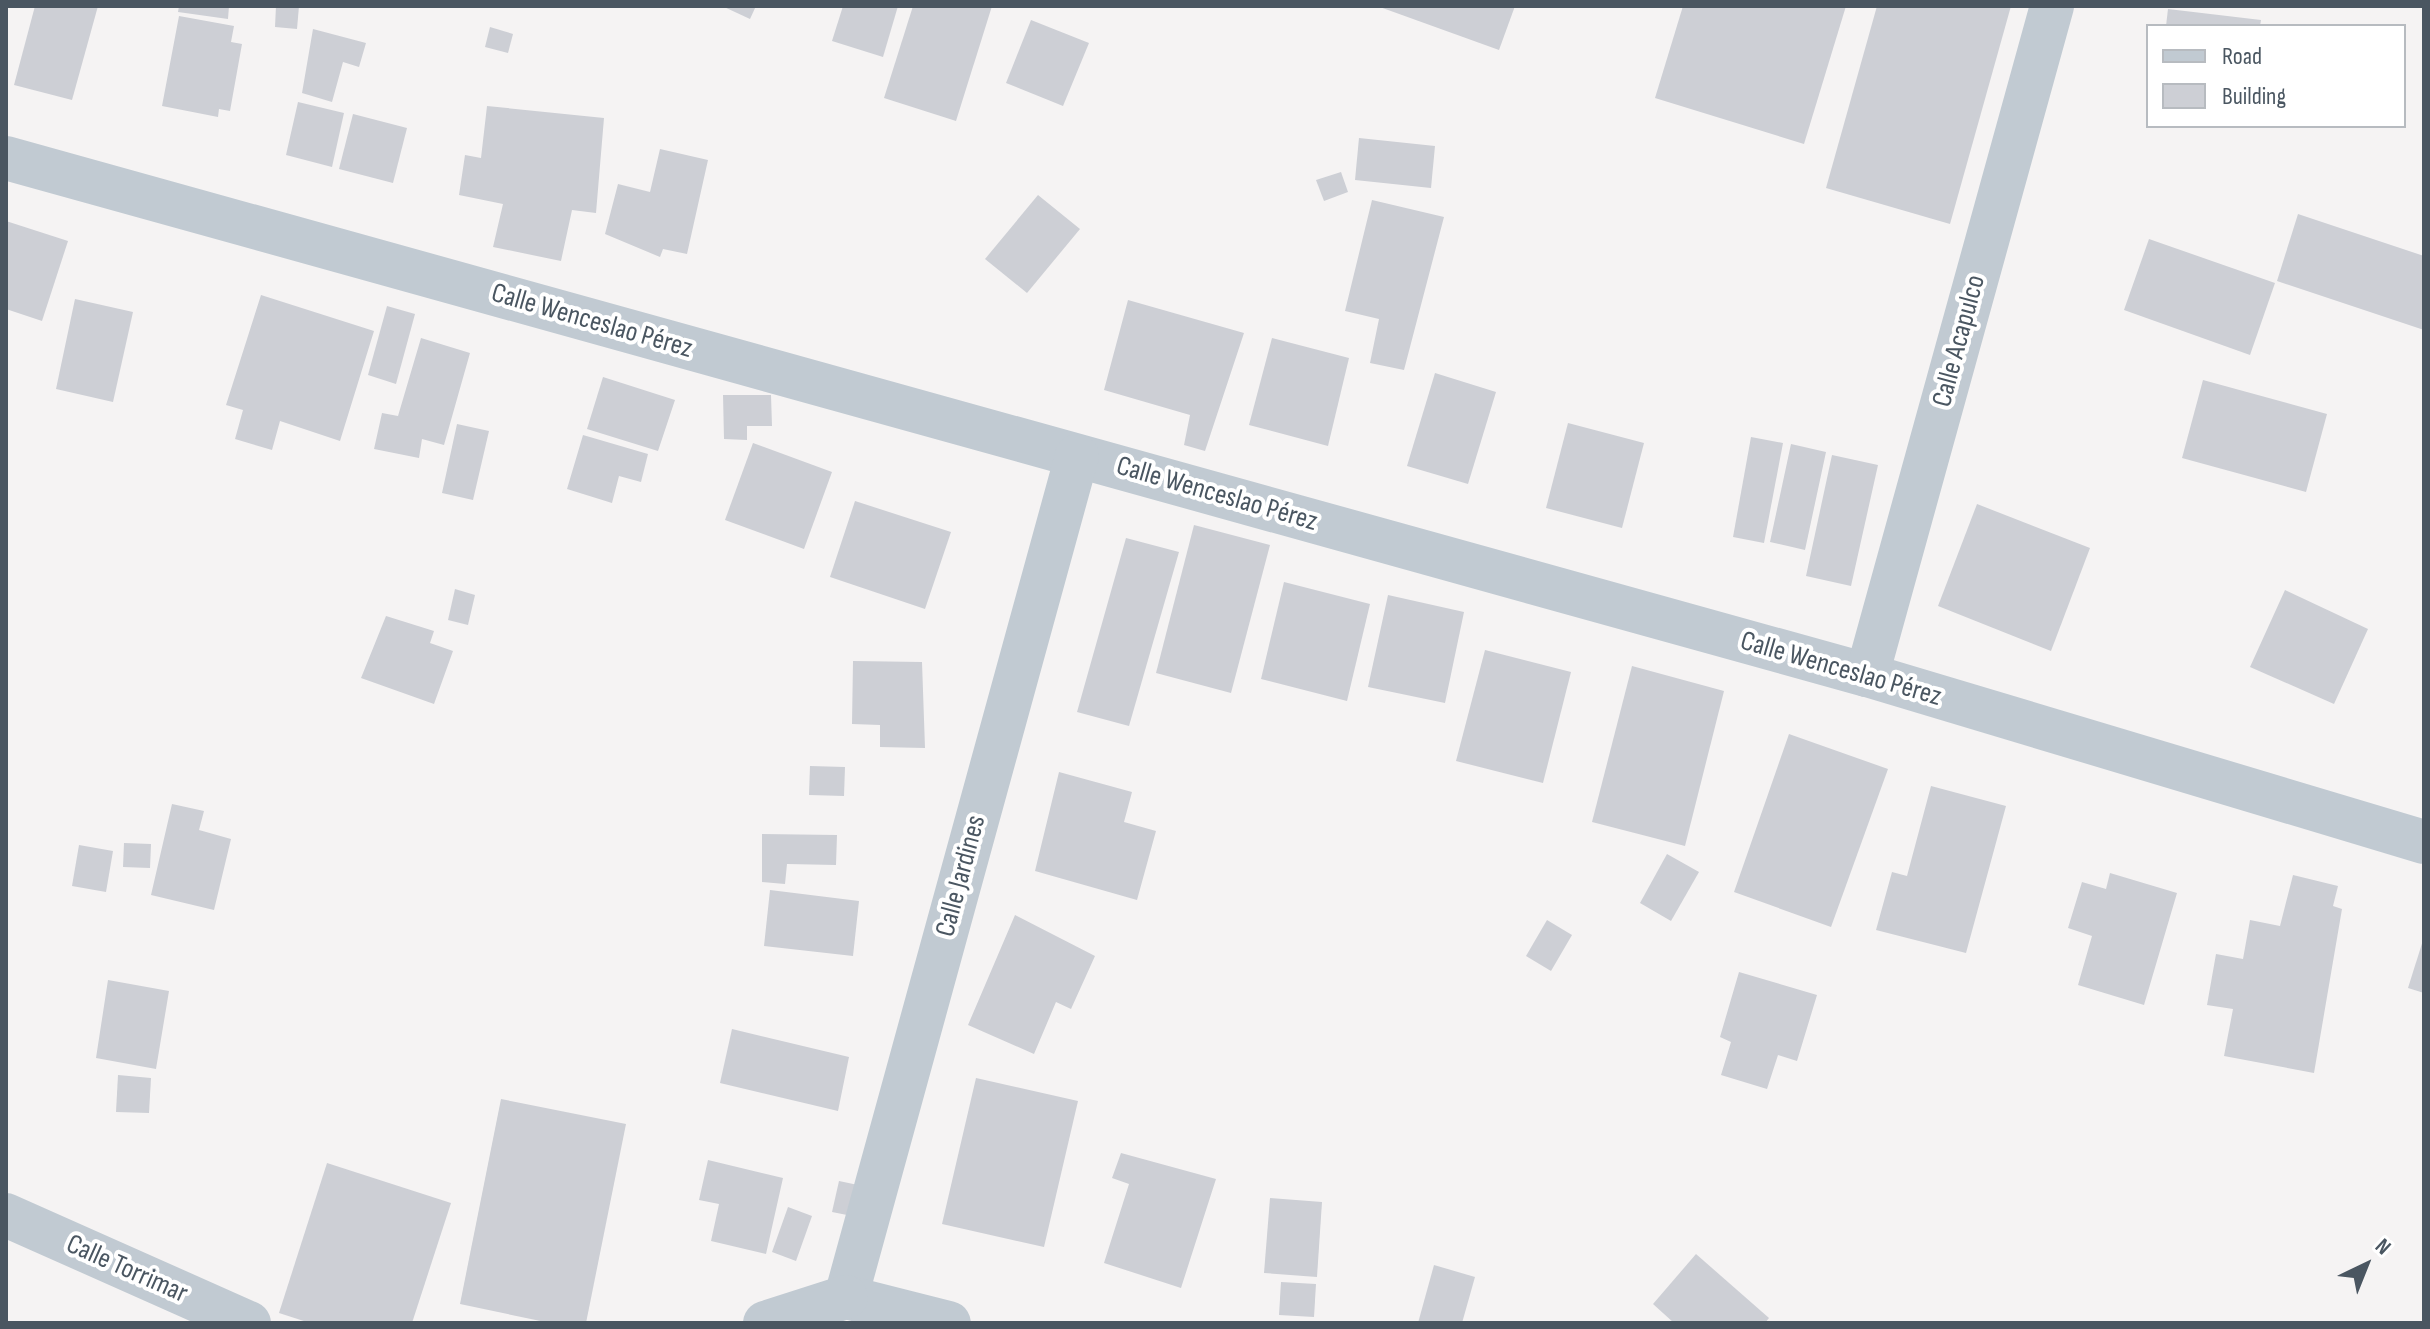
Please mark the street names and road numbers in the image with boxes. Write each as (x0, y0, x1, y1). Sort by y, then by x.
street label: Calle Acapulco (1925, 271, 1993, 411)
street label: Calle Wenceslao Pérez (488, 276, 696, 366)
street label: Calle Wenceslao Pérez (1113, 449, 1321, 539)
street label: Calle Wenceslao Pérez (1737, 624, 1945, 714)
street label: Calle Jardines (929, 812, 993, 940)
street label: Calle Torrimar (61, 1227, 193, 1311)

